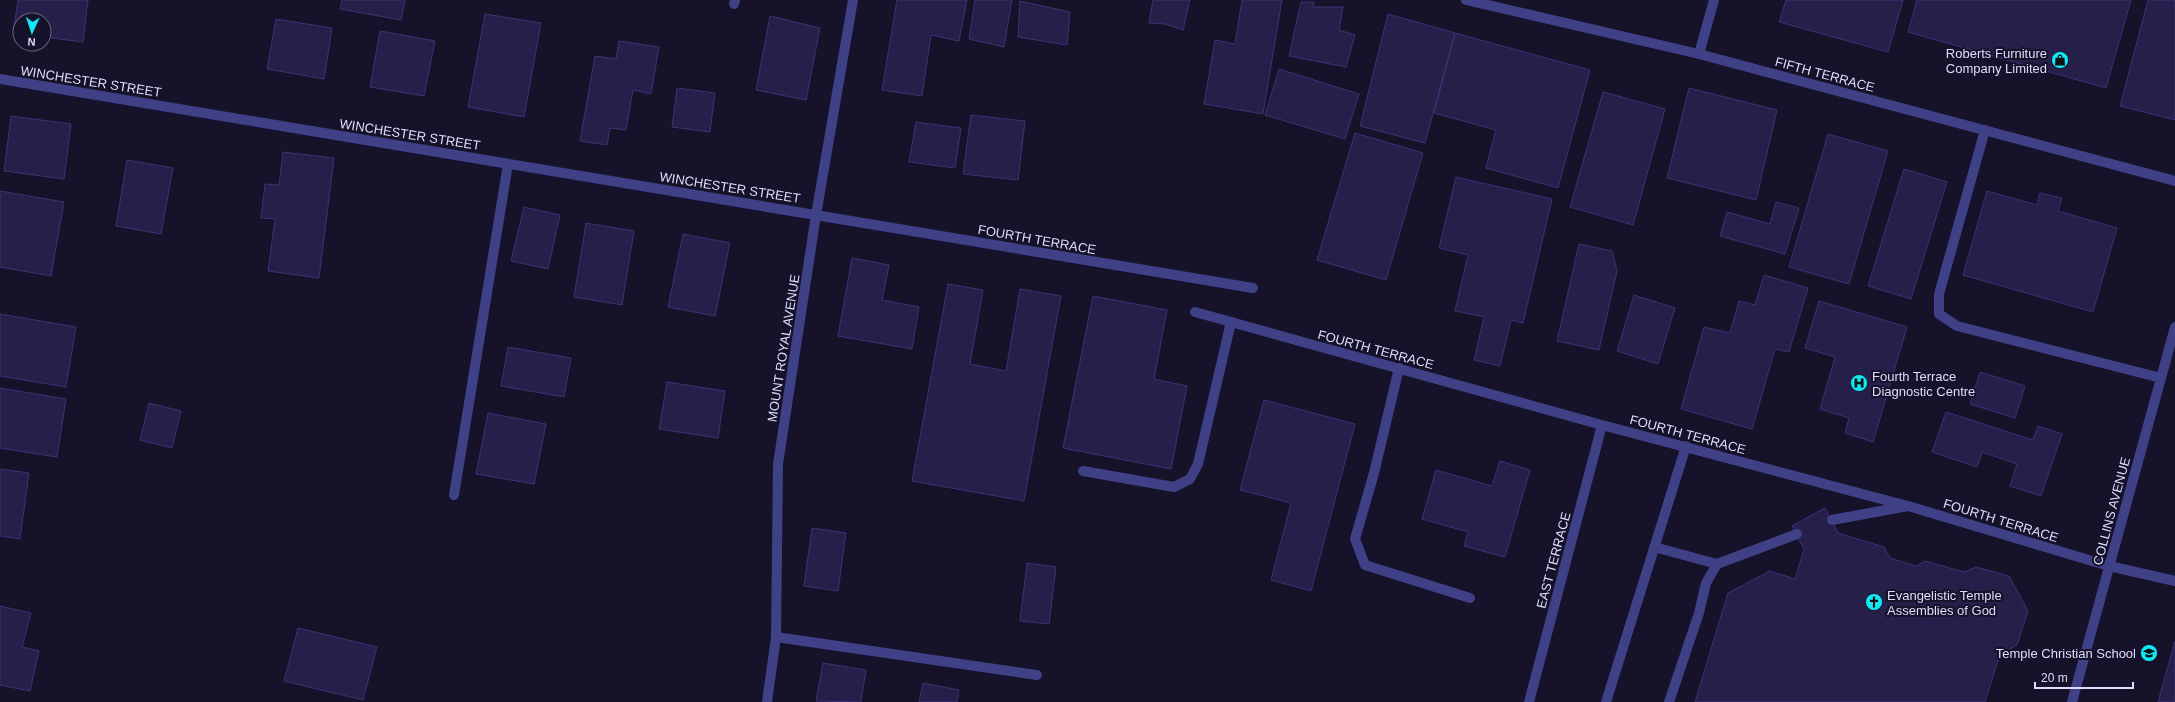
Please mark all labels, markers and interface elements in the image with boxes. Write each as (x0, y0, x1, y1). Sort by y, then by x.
north arrow (12, 12, 52, 52)
text: N (27, 36, 36, 48)
place label: Roberts Furniture Company Limited (1946, 46, 2047, 76)
shop icon: Roberts Furniture Company Limited (2050, 50, 2070, 70)
street label: FIFTH TERRACE (1774, 54, 1877, 95)
street label: WINCHESTER STREET (19, 63, 162, 100)
street label: WINCHESTER STREET (338, 116, 481, 153)
street label: WINCHESTER STREET (658, 169, 801, 206)
street label: FOURTH TERRACE (977, 222, 1097, 257)
street label: MOUNT ROYAL AVENUE (764, 273, 803, 423)
street label: FOURTH TERRACE (1316, 327, 1436, 372)
place label: Fourth Terrace Diagnostic Centre (1872, 369, 1975, 399)
hospital icon: Fourth Terrace Diagnostic Centre (1849, 373, 1869, 393)
street label: FOURTH TERRACE (1628, 412, 1748, 457)
street label: COLLINS AVENUE (2090, 455, 2133, 567)
street label: FOURTH TERRACE (1942, 496, 2060, 545)
street label: EAST TERRACE (1533, 510, 1574, 610)
place label: Evangelistic Temple Assemblies of God (1887, 588, 2002, 618)
church icon: Evangelistic Temple Assemblies of God (1864, 592, 1884, 612)
school or university icon: Temple Christian School (2139, 643, 2159, 663)
place label: Temple Christian School (1996, 646, 2136, 661)
scale bar (2035, 664, 2133, 690)
text: 20 m (2041, 671, 2068, 685)

